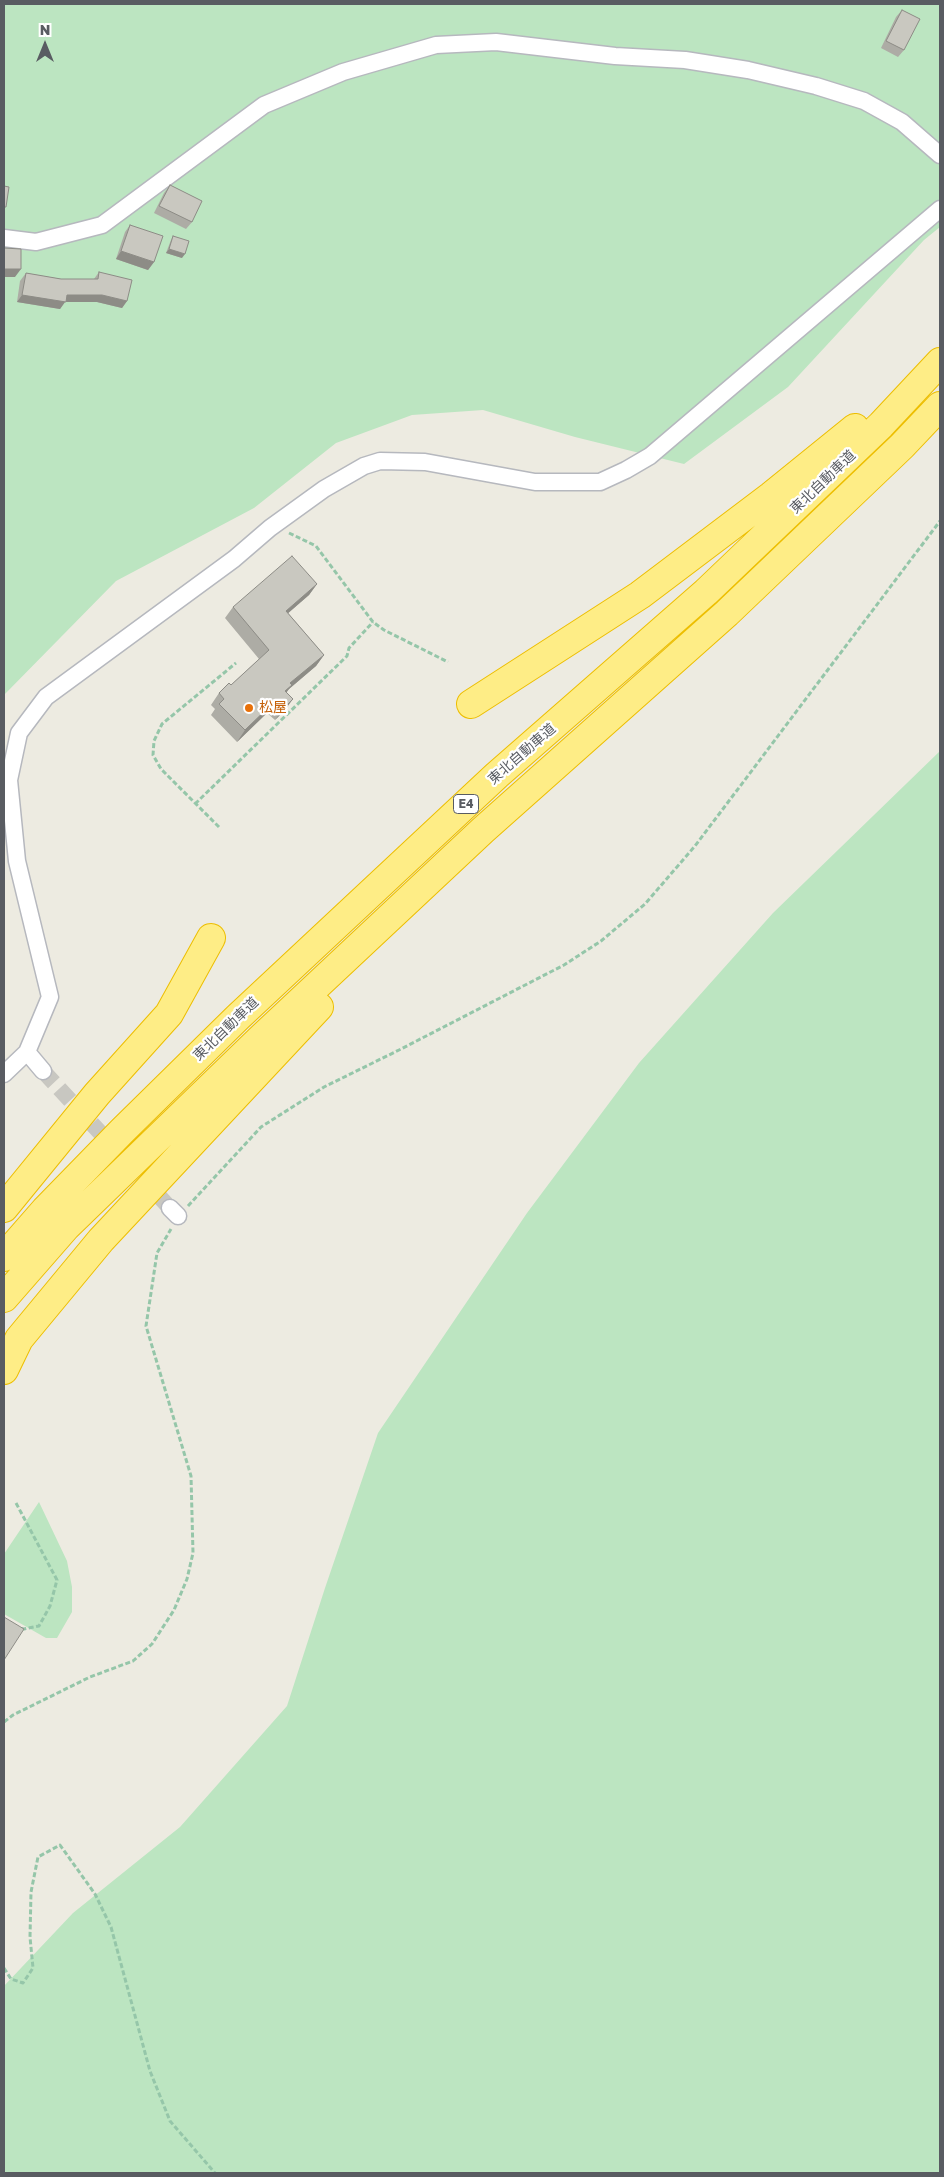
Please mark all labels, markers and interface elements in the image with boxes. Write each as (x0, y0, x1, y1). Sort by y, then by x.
north arrow (20, 20, 70, 70)
text: N (40, 21, 50, 38)
street label: 東北自動車道 (787, 447, 859, 517)
place label: 松屋 (259, 700, 287, 716)
marker: 松屋 (243, 702, 255, 714)
street label: 東北自動車道 (485, 720, 559, 788)
road number: E4 (454, 794, 478, 814)
street label: 東北自動車道 (190, 994, 262, 1064)

